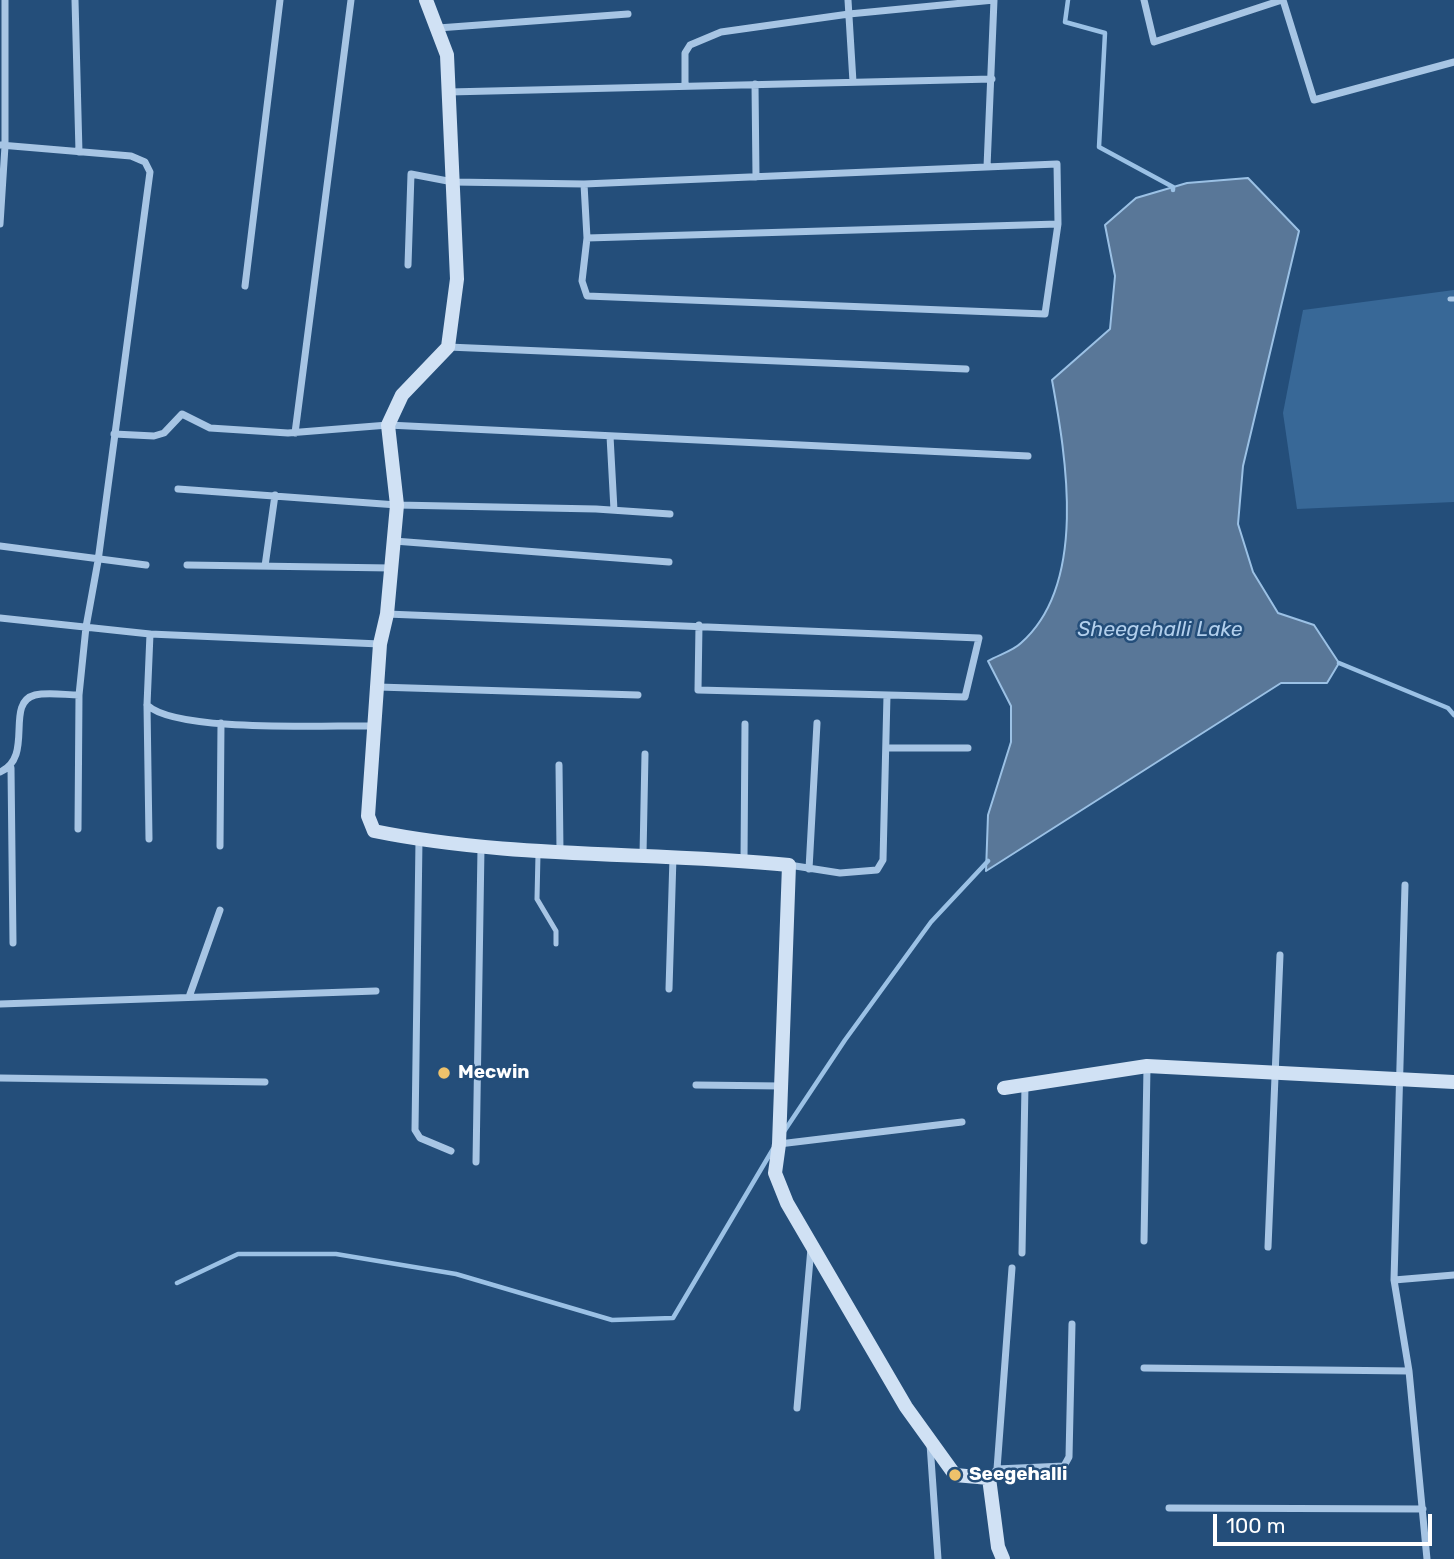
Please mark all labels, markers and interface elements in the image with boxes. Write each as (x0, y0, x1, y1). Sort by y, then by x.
water label: Sheegehalli Lake (1077, 617, 1243, 643)
place label: Mecwin (458, 1062, 530, 1084)
marker: Mecwin (436, 1065, 452, 1081)
place label: Seegehalli (969, 1464, 1067, 1486)
marker: Seegehalli (947, 1467, 963, 1483)
scale bar (1216, 1500, 1435, 1544)
text: 100 m (1226, 1513, 1285, 1538)

